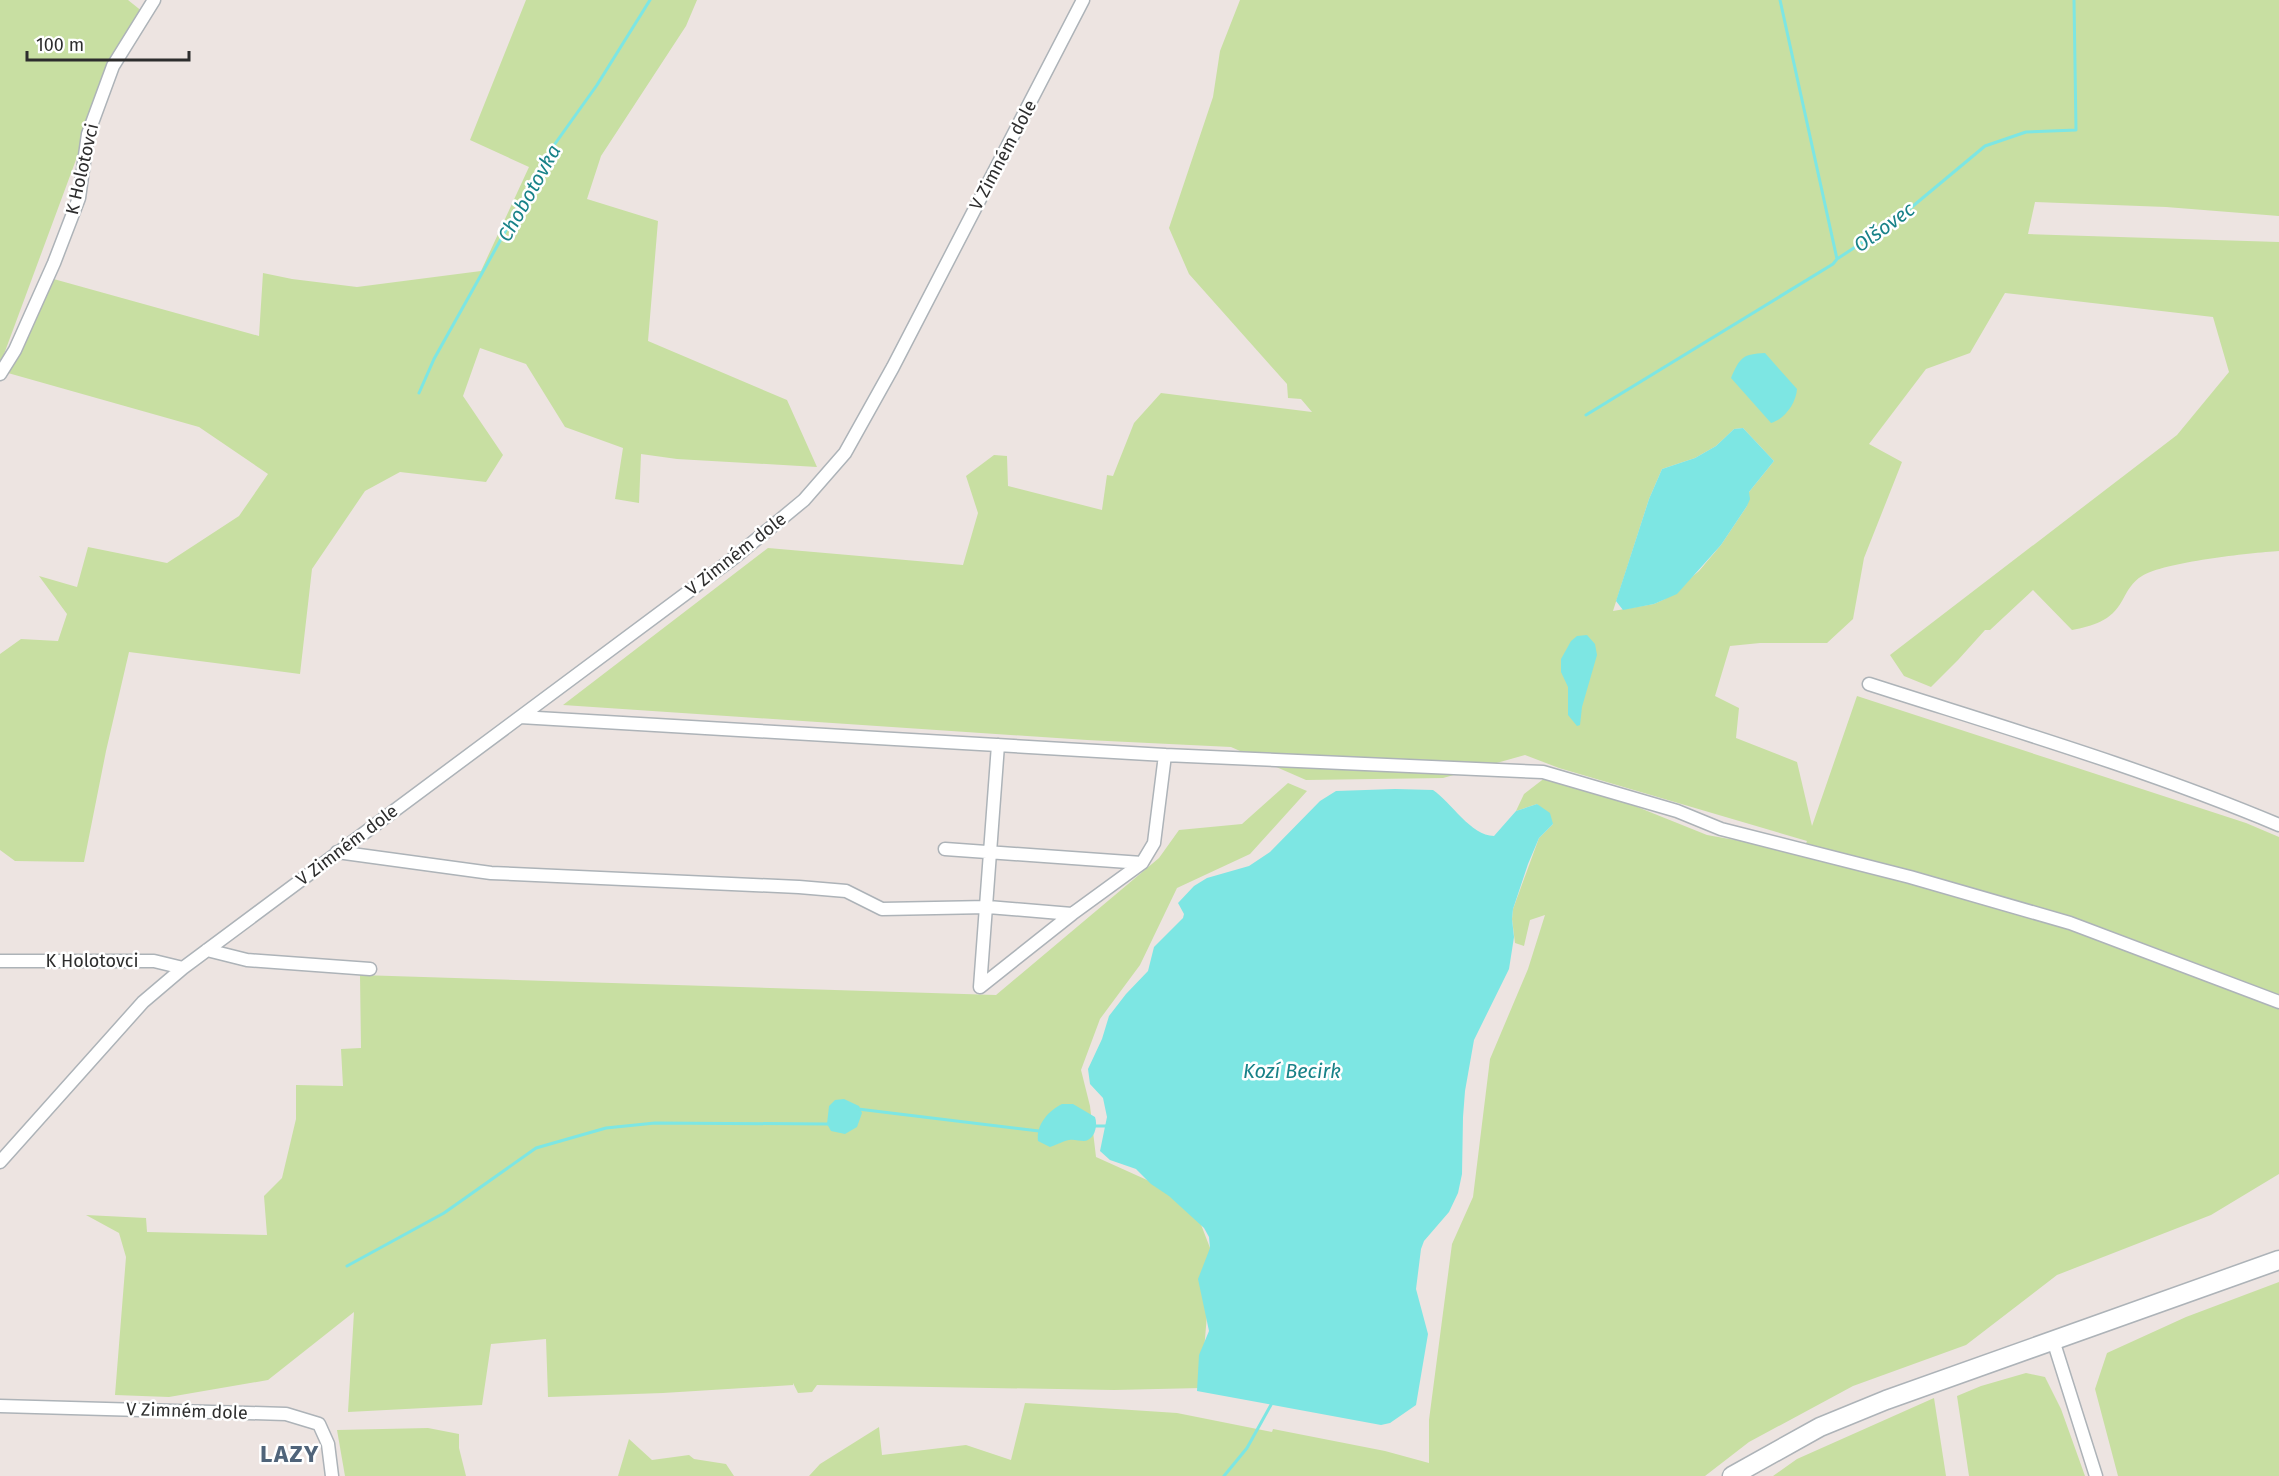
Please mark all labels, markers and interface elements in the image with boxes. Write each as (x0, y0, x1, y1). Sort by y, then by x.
scale bar (27, 24, 189, 62)
text: 100 m (36, 34, 84, 56)
street label: V Zimném dole (965, 96, 1041, 214)
street label: K Holotovci (61, 121, 103, 217)
water label: Chobotovka (492, 140, 566, 246)
water label: Olšovec (1849, 197, 1920, 257)
street label: V Zimném dole (681, 508, 791, 600)
street label: V Zimném dole (292, 800, 402, 890)
street label: K Holotovci (46, 950, 138, 972)
water label: Kozí Becirk (1243, 1059, 1341, 1083)
street label: V Zimném dole (126, 1398, 248, 1424)
district label: LAZY (260, 1440, 320, 1468)

